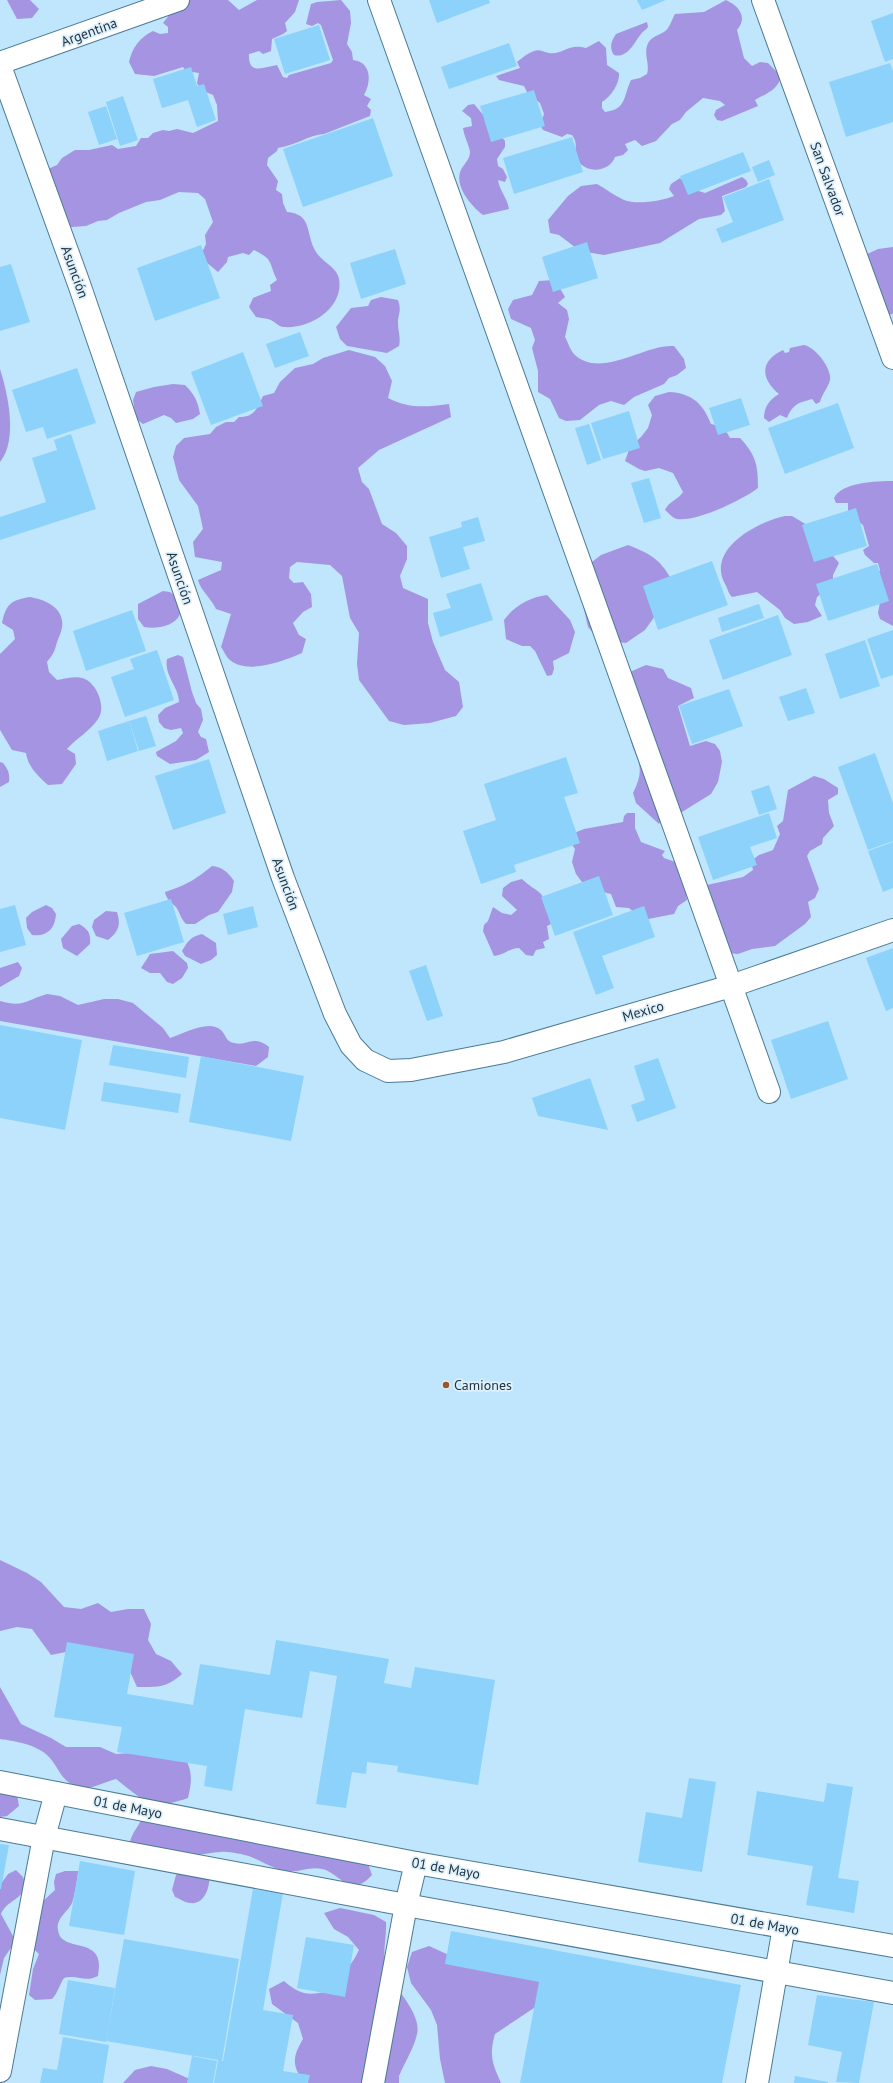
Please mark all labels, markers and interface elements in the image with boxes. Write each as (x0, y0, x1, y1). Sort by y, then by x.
street label: Argentina (59, 14, 120, 50)
street label: San Salvador (806, 139, 850, 219)
street label: Asunción (57, 243, 93, 301)
street label: Asunción (163, 549, 197, 607)
street label: Asunción (268, 855, 304, 913)
street label: Mexico (620, 997, 666, 1025)
place label: Camiones (454, 1376, 512, 1394)
marker: Camiones (441, 1380, 451, 1390)
street label: 01 de Mayo (92, 1792, 164, 1822)
street label: 01 de Mayo (410, 1853, 482, 1883)
street label: 01 de Mayo (729, 1909, 801, 1939)

